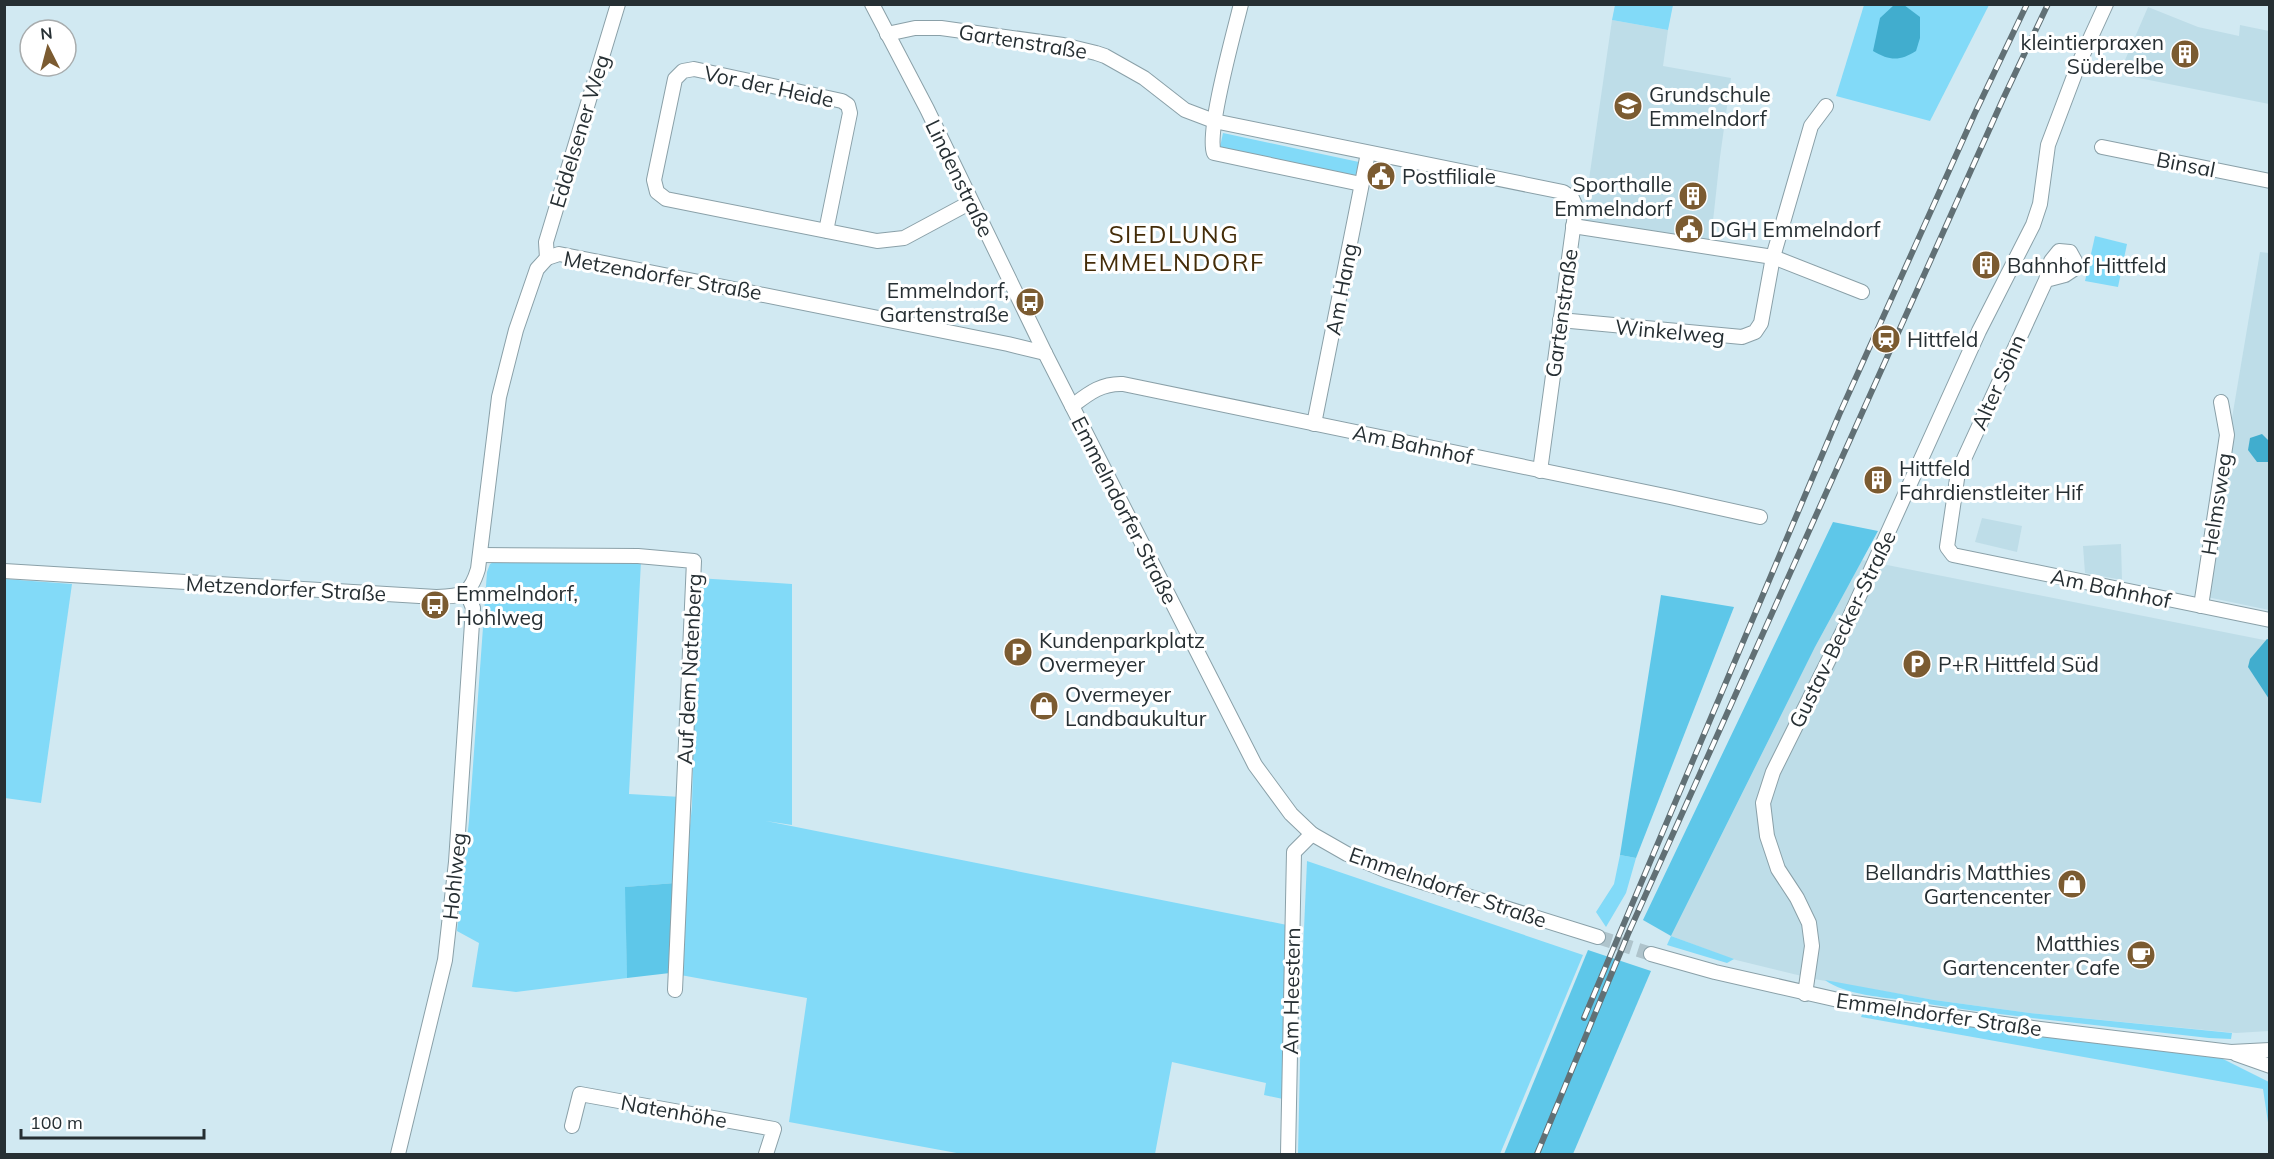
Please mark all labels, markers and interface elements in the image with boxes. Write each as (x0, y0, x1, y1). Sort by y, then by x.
north arrow (18, 18, 78, 78)
street label: Gartenstraße (957, 18, 1089, 64)
text: N (39, 23, 53, 44)
place label: kleintierpraxen Süderelbe (2021, 29, 2164, 79)
building icon: kleintierpraxen Süderelbe (2169, 38, 2201, 70)
street label: Eddelsener Weg (543, 51, 615, 211)
street label: Vor der Heide (702, 60, 836, 112)
place label: Grundschule Emmelndorf (1649, 81, 1771, 131)
school or university icon: Grundschule Emmelndorf (1612, 90, 1644, 122)
street label: Lindenstraße (920, 115, 1000, 241)
street label: Binsal (2154, 146, 2218, 182)
public building icon: Postfiliale (1365, 160, 1397, 192)
place label: Postfiliale (1402, 163, 1496, 189)
place label: Sporthalle Emmelndorf (1554, 171, 1673, 221)
building icon: Sporthalle Emmelndorf (1677, 180, 1709, 212)
public building icon: DGH Emmelndorf (1673, 213, 1705, 245)
place label: DGH Emmelndorf (1710, 216, 1881, 242)
district label: SIEDLUNG EMMELNDORF (1083, 219, 1265, 277)
street label: Am Hang (1319, 241, 1363, 337)
street label: Metzendorfer Straße (562, 245, 764, 305)
street label: Gartenstraße (1539, 247, 1583, 379)
building icon: Bahnhof Hittfeld (1970, 249, 2002, 281)
place label: Bahnhof Hittfeld (2007, 252, 2167, 278)
place label: Emmelndorf, Gartenstraße (879, 277, 1009, 327)
bus stop icon: Emmelndorf, Gartenstraße (1014, 286, 1046, 318)
street label: Winkelweg (1614, 313, 1726, 349)
station icon: Hittfeld (1870, 323, 1902, 355)
place label: Hittfeld (1907, 326, 1978, 352)
street label: Alter Söhn (1965, 330, 2031, 434)
street label: Emmelndorfer Straße (1066, 412, 1184, 608)
street label: Am Bahnhof (1351, 419, 1476, 470)
street label: Helmsweg (2195, 451, 2237, 557)
place label: Hittfeld Fahrdienstleiter Hif (1899, 455, 2084, 505)
building icon: Hittfeld Fahrdienstleiter Hif (1862, 464, 1894, 496)
street label: Gustav-Becker-Straße (1783, 526, 1901, 732)
street label: Am Bahnhof (2049, 563, 2174, 614)
street label: Metzendorfer Straße (185, 570, 387, 606)
street label: Auf dem Natenberg (671, 573, 707, 765)
place label: Emmelndorf, Hohlweg (456, 580, 578, 630)
bus stop icon: Emmelndorf, Hohlweg (419, 589, 451, 621)
place label: Kundenparkplatz Overmeyer (1039, 627, 1205, 677)
parking icon: Kundenparkplatz Overmeyer (1002, 636, 1034, 668)
parking icon: P+R Hittfeld Süd (1901, 648, 1933, 680)
place label: P+R Hittfeld Süd (1938, 651, 2099, 677)
place label: Overmeyer Landbaukultur (1065, 681, 1207, 731)
shop icon: Overmeyer Landbaukultur (1028, 690, 1060, 722)
street label: Hohlweg (436, 831, 472, 921)
street label: Emmelndorfer Straße (1346, 841, 1550, 933)
place label: Bellandris Matthies Gartencenter (1865, 859, 2051, 909)
shop icon: Bellandris Matthies Gartencenter (2056, 868, 2088, 900)
street label: Am Heestern (1277, 927, 1305, 1055)
place label: Matthies Gartencenter Cafe (1942, 930, 2120, 980)
cafe icon: Matthies Gartencenter Cafe (2125, 939, 2157, 971)
street label: Emmelndorfer Straße (1835, 987, 2043, 1041)
street label: Natenhöhe (619, 1089, 729, 1133)
scale bar (21, 1102, 204, 1140)
text: 100 m (30, 1111, 83, 1134)

